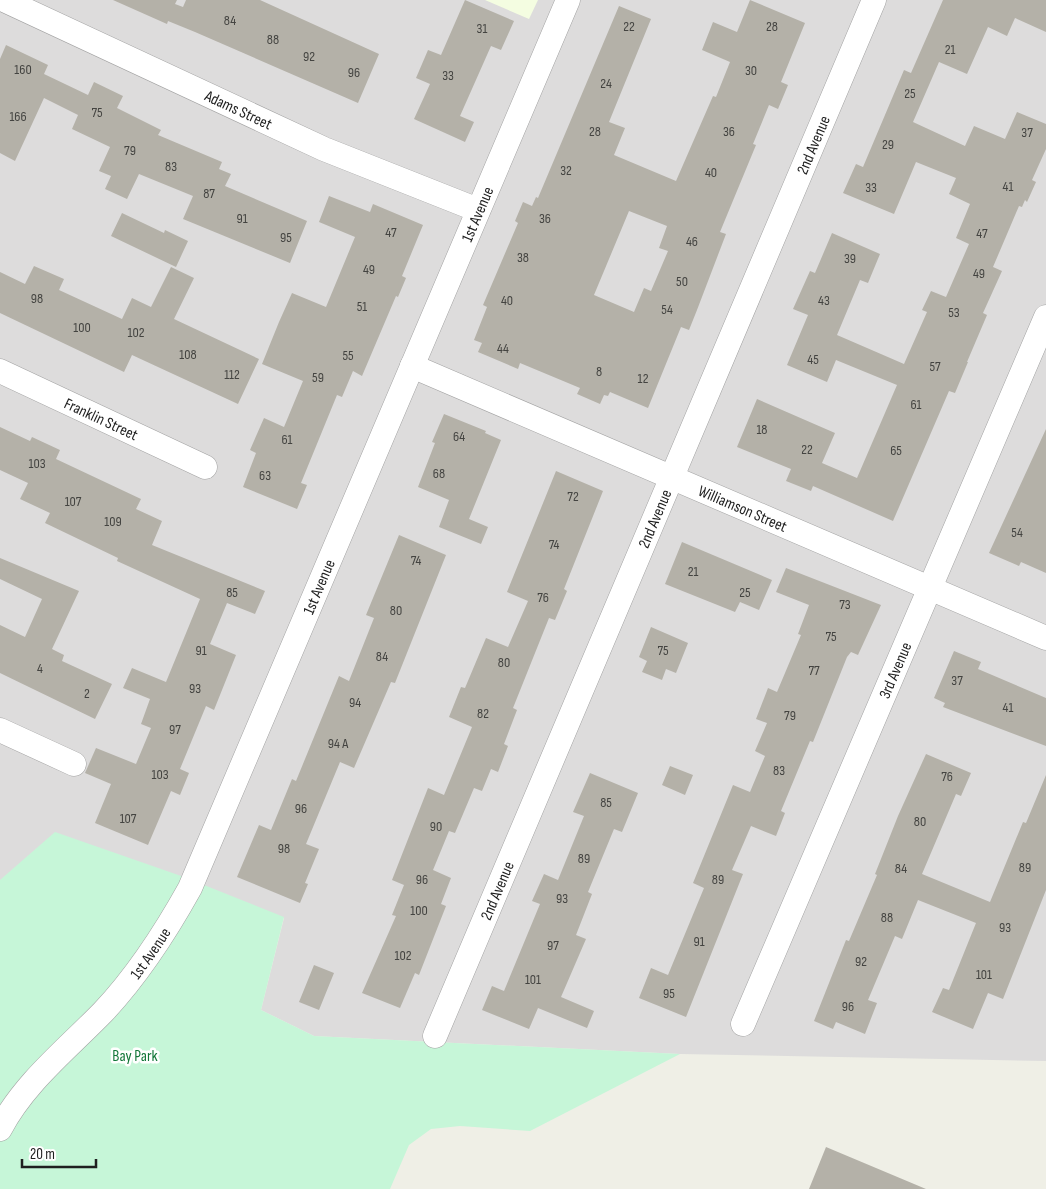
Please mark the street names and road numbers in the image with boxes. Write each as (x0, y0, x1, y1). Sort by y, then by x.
street label: Adams Street (201, 86, 275, 135)
street label: 2nd Avenue (793, 113, 835, 177)
street label: 1st Avenue (458, 184, 498, 245)
street label: Franklin Street (61, 394, 141, 445)
street label: Williamson Street (695, 482, 790, 537)
street label: 2nd Avenue (635, 487, 676, 551)
street label: 1st Avenue (300, 557, 340, 618)
street label: 3rd Avenue (876, 640, 916, 702)
street label: 2nd Avenue (477, 859, 519, 923)
street label: 1st Avenue (127, 925, 175, 983)

